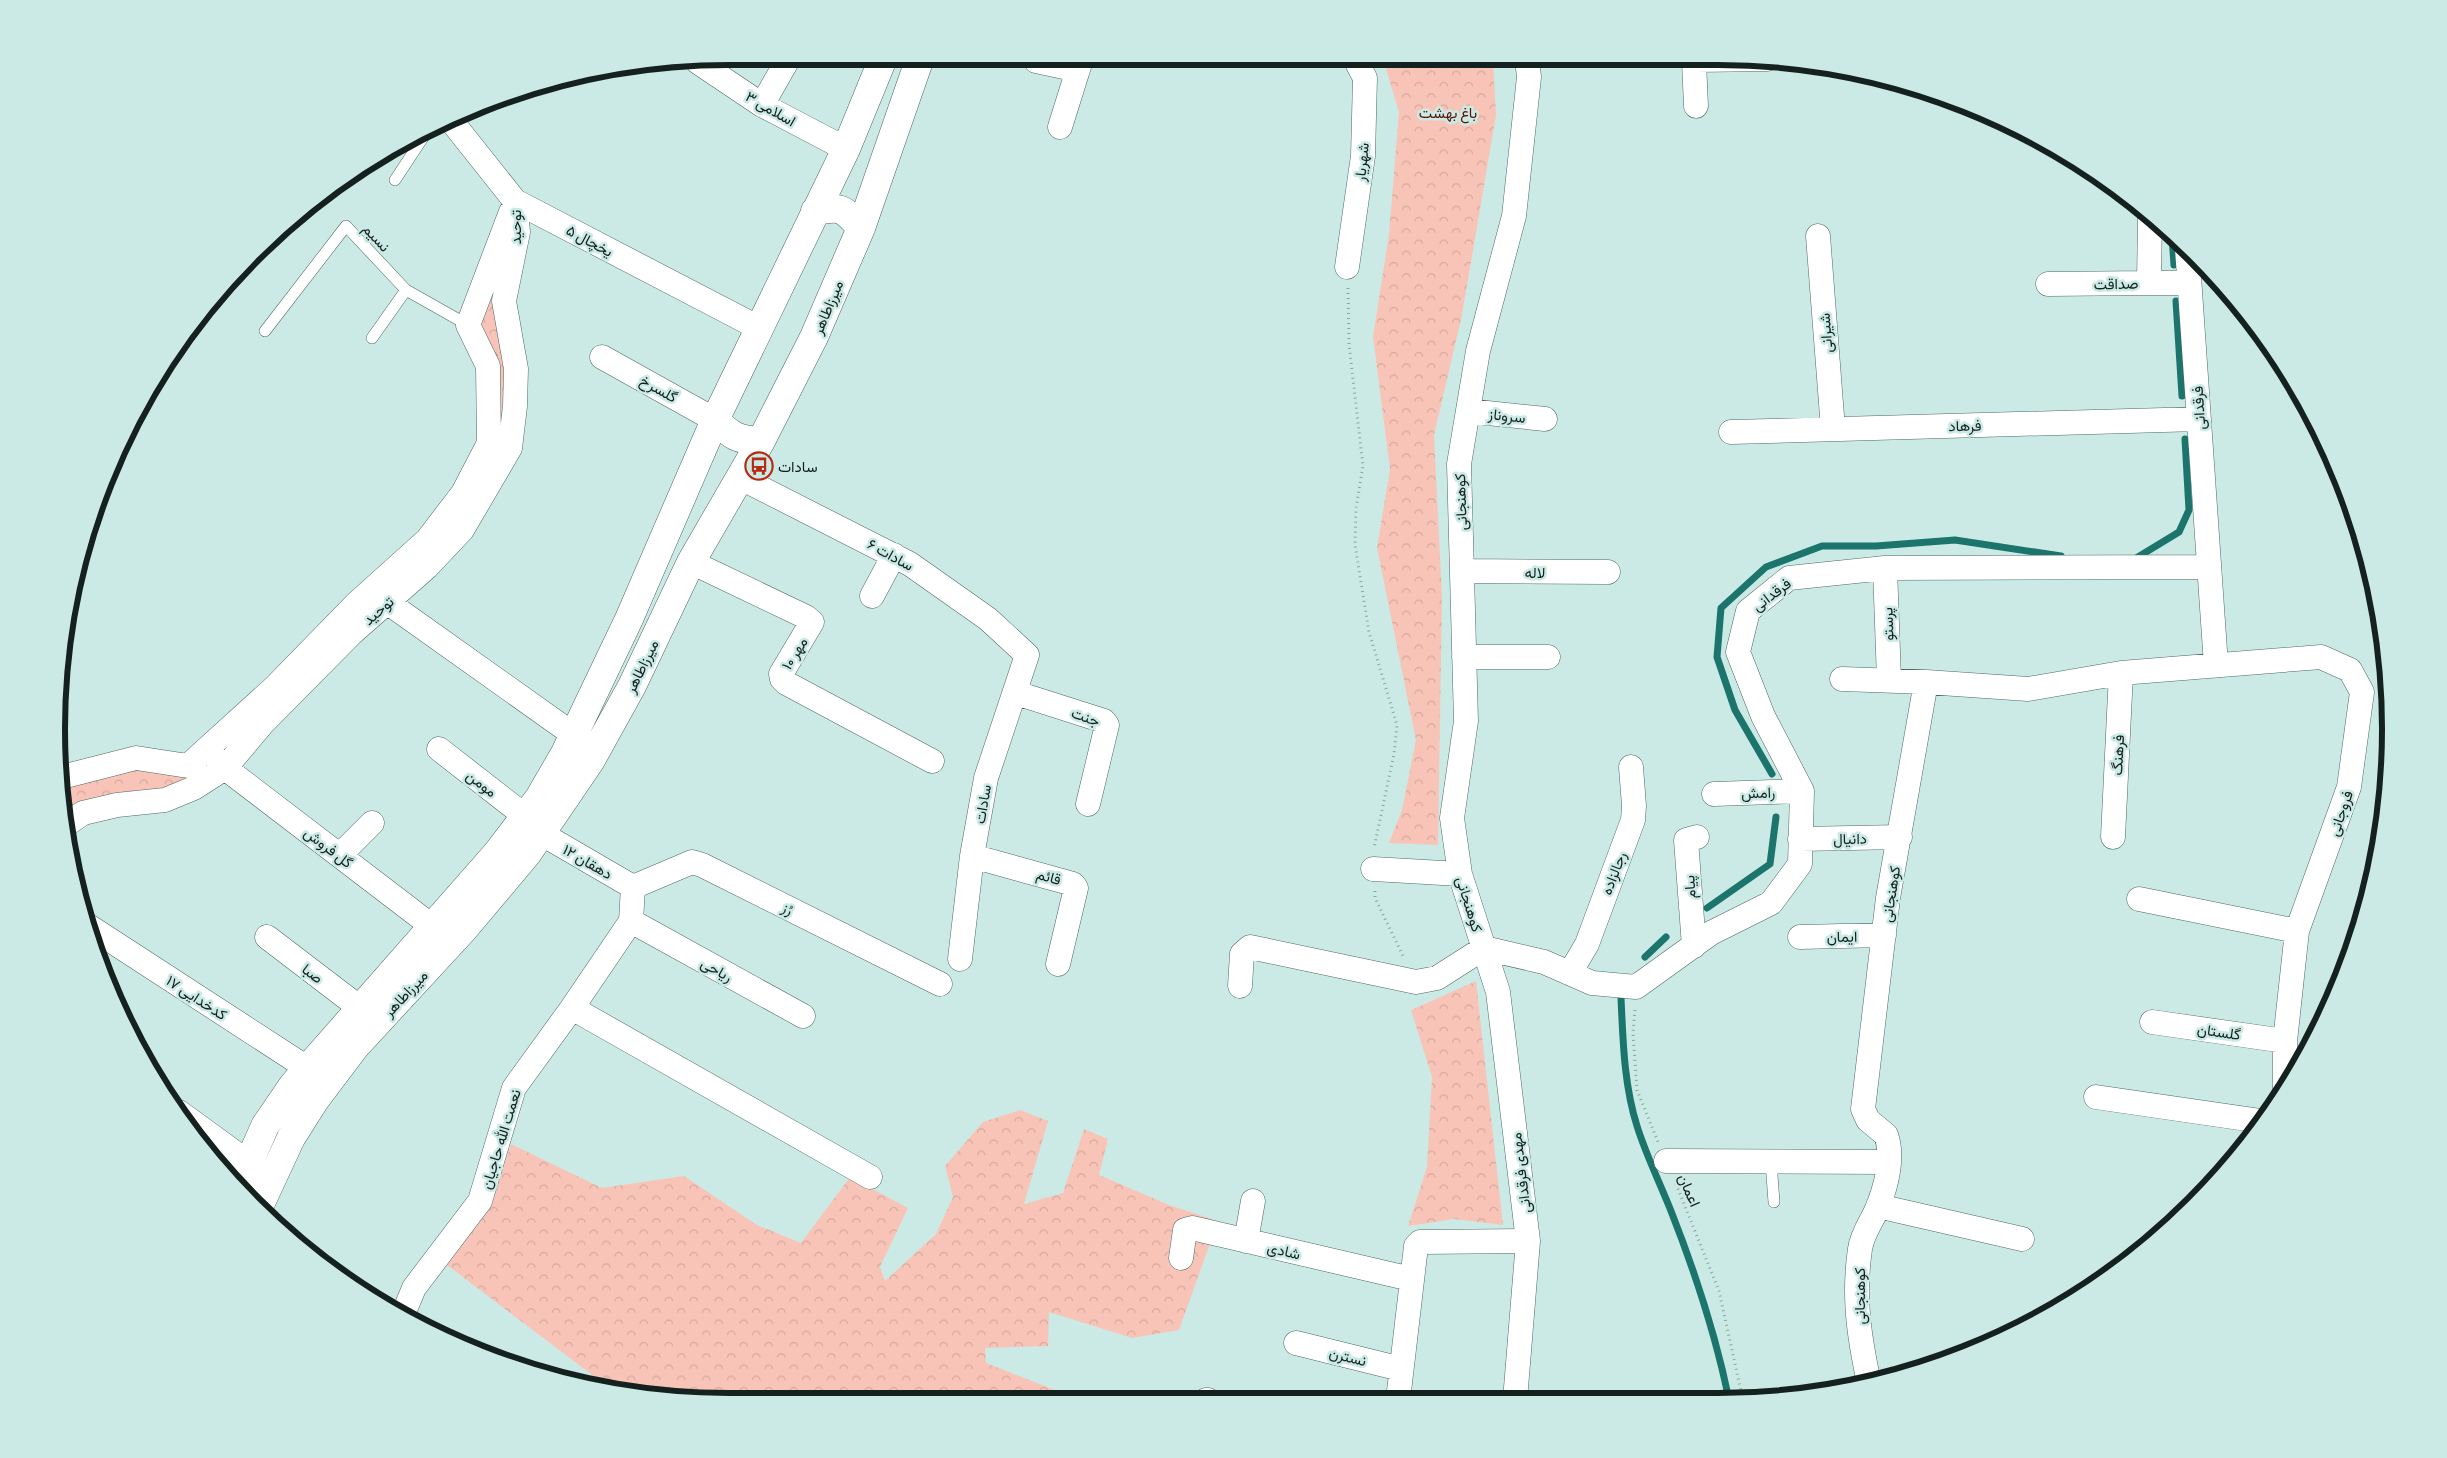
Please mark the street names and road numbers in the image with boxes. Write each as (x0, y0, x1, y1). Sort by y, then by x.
street label: اسلامی ۳ (742, 86, 799, 131)
street label: شهریار (1350, 142, 1373, 183)
street label: توحید (506, 209, 525, 244)
street label: نسیم (358, 219, 394, 256)
street label: یخچال ۵ (563, 220, 616, 262)
street label: صداقت (2093, 274, 2139, 292)
street label: میرزاطاهر (807, 277, 847, 338)
street label: شیرانی (1815, 312, 1837, 354)
street label: گلسرخ (636, 370, 681, 408)
street label: فرقدانی (2187, 385, 2211, 431)
street label: سروناز (1486, 404, 1527, 427)
street label: فرهاد (1948, 416, 1982, 435)
street label: کوهنجانی (1450, 473, 1472, 531)
street label: سادات ۶ (865, 534, 917, 574)
street label: لاله (1525, 563, 1545, 581)
street label: فرقدانی (1748, 574, 1795, 616)
street label: توحید (359, 592, 398, 629)
street label: پرستو (1877, 607, 1899, 641)
street label: مهر ۱۰ (777, 633, 812, 673)
street label: میرزاطاهر (620, 636, 662, 697)
street label: جنت (1069, 703, 1103, 730)
street label: فرهنگ (2107, 734, 2128, 776)
street label: مومن (462, 766, 501, 802)
street label: رامش (1741, 782, 1775, 804)
street label: سادات (970, 783, 994, 825)
street label: فروجانی (2324, 788, 2358, 839)
street label: گل فروش (300, 823, 357, 873)
street label: دانیال (1833, 829, 1867, 848)
street label: دهقان ۱۲ (560, 840, 616, 883)
street label: رجالزاده (1597, 849, 1630, 897)
street label: قائم (1034, 864, 1063, 890)
street label: کوهنجانی (1877, 864, 1905, 924)
street label: کوهنجانی (1451, 874, 1487, 935)
street label: پیام (1679, 875, 1701, 899)
street label: رُز (778, 897, 797, 919)
street label: ایمان (1826, 927, 1858, 946)
street label: ریاحی (697, 953, 736, 987)
street label: صبا (298, 959, 327, 988)
street label: میرزاطاهر (378, 966, 432, 1021)
street label: کدخدایی ۱۷ (162, 971, 231, 1025)
street label: گلستان (2196, 1019, 2242, 1044)
street label: نعمت الله حاجیان (476, 1087, 525, 1191)
street label: مهدی فرقدانی (1506, 1132, 1536, 1214)
street label: اعمان (1674, 1171, 1705, 1210)
street label: شادی (1265, 1237, 1303, 1265)
street label: کوهنجانی (1850, 1267, 1870, 1324)
street label: نسترن (1327, 1343, 1369, 1370)

